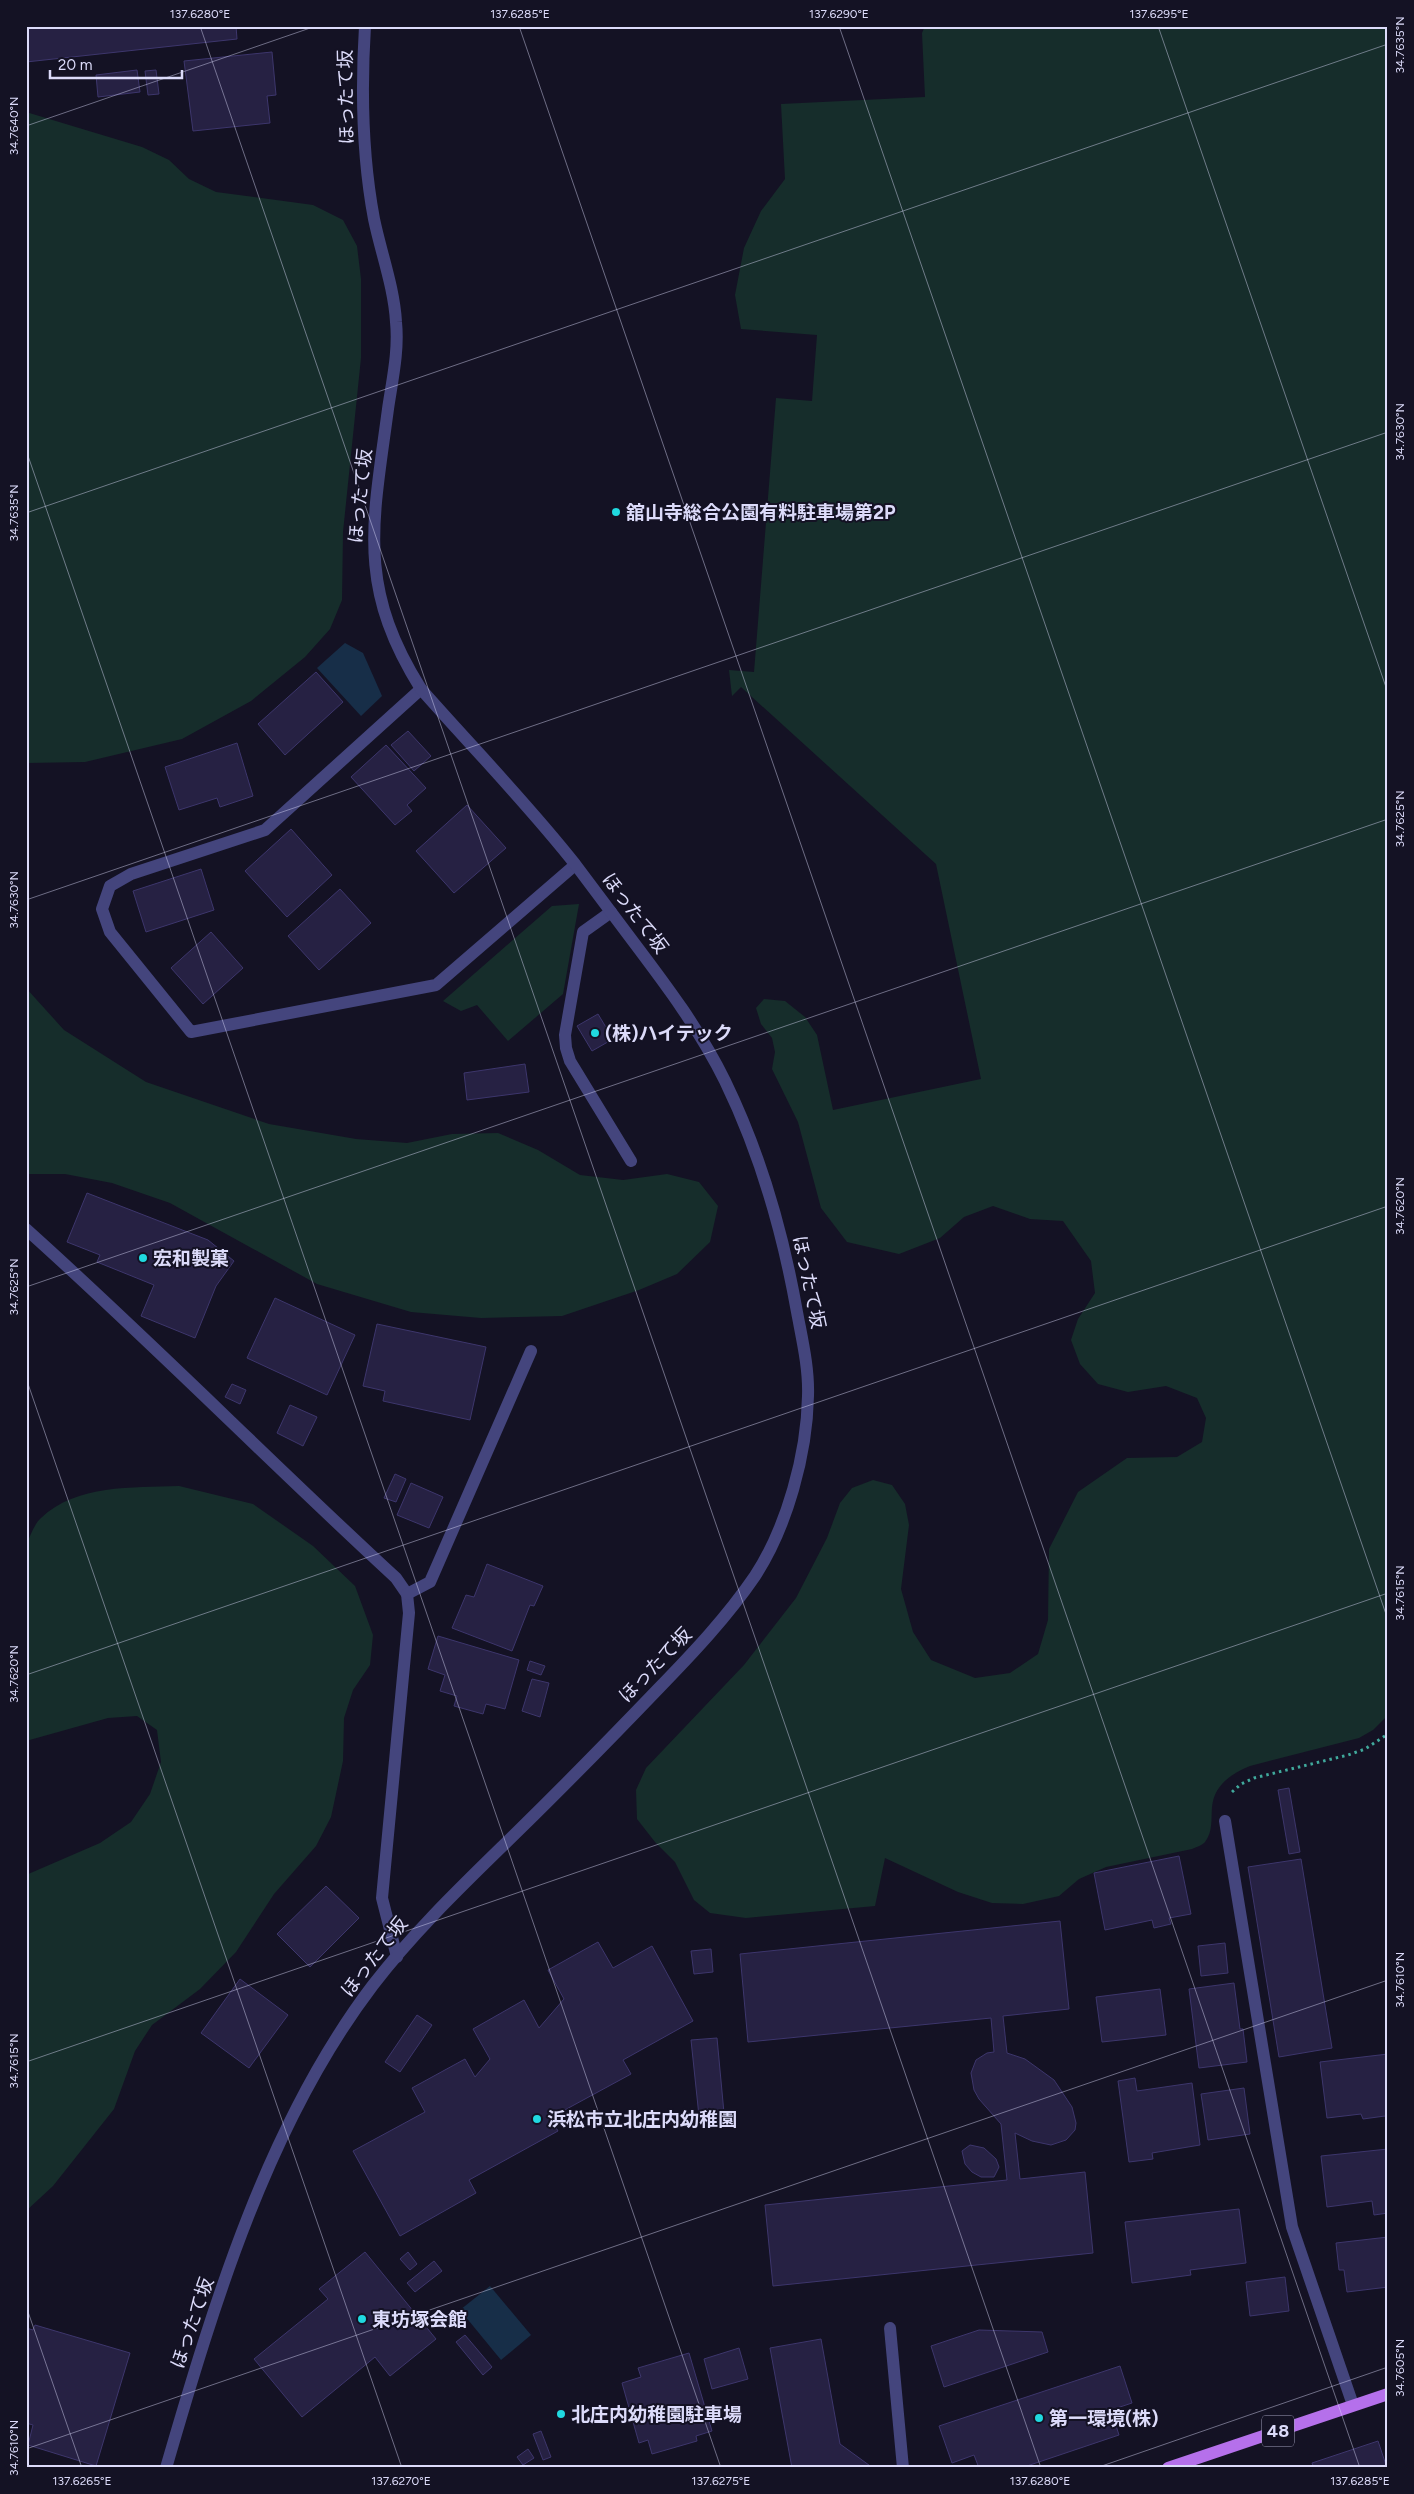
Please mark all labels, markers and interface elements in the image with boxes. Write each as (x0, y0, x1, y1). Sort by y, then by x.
text: 137.6280°E (170, 7, 230, 21)
text: 137.6285°E (490, 7, 550, 21)
text: 137.6290°E (809, 7, 869, 21)
text: 137.6295°E (1129, 7, 1189, 21)
text: 34.7635°N (1393, 17, 1407, 73)
scale bar (50, 48, 182, 80)
street label: ほったて坂 (334, 49, 358, 145)
text: 20 m (58, 56, 92, 74)
text: 34.7640°N (7, 97, 21, 155)
text: 34.7630°N (1393, 403, 1407, 461)
street label: ほったて坂 (344, 448, 376, 544)
text: 34.7635°N (7, 485, 21, 541)
place label: 舘山寺総合公園有料駐車場第2P (626, 501, 896, 524)
marker: 舘山寺総合公園有料駐車場第2P (610, 506, 622, 518)
text: 34.7625°N (1393, 790, 1407, 848)
street label: ほったて坂 (597, 868, 673, 958)
text: 34.7630°N (7, 871, 21, 929)
place label: (株)ハイテック (605, 1022, 733, 1045)
marker: (株)ハイテック (589, 1027, 601, 1039)
text: 34.7620°N (1393, 1177, 1407, 1235)
street label: ほったて坂 (788, 1233, 830, 1331)
place label: 宏和製菓 (153, 1247, 229, 1270)
marker: 宏和製菓 (137, 1252, 149, 1264)
text: 34.7625°N (7, 1258, 21, 1316)
text: 34.7615°N (1393, 1565, 1407, 1621)
street label: ほったて坂 (614, 1623, 696, 1707)
text: 34.7620°N (7, 1645, 21, 1703)
street label: ほったて坂 (336, 1912, 412, 2002)
text: 34.7610°N (1393, 1952, 1407, 2008)
text: 34.7615°N (7, 2033, 21, 2089)
place label: 浜松市立北庄内幼稚園 (547, 2108, 737, 2131)
marker: 浜松市立北庄内幼稚園 (531, 2113, 543, 2125)
street label: ほったて坂 (166, 2274, 218, 2372)
place label: 東坊塚会館 (372, 2308, 467, 2331)
marker: 東坊塚会館 (356, 2313, 368, 2325)
text: 34.7605°N (1393, 2339, 1407, 2397)
place label: 北庄内幼稚園駐車場 (571, 2403, 742, 2426)
place label: 第一環境(株) (1049, 2407, 1159, 2430)
marker: 北庄内幼稚園駐車場 (555, 2408, 567, 2420)
marker: 第一環境(株) (1033, 2412, 1045, 2424)
road number: 48 (1262, 2416, 1294, 2446)
text: 34.7610°N (7, 2420, 21, 2476)
text: 137.6265°E (52, 2474, 112, 2488)
text: 137.6270°E (371, 2474, 431, 2488)
text: 137.6275°E (692, 2474, 750, 2488)
text: 137.6280°E (1010, 2474, 1070, 2488)
text: 137.6285°E (1330, 2474, 1390, 2488)

